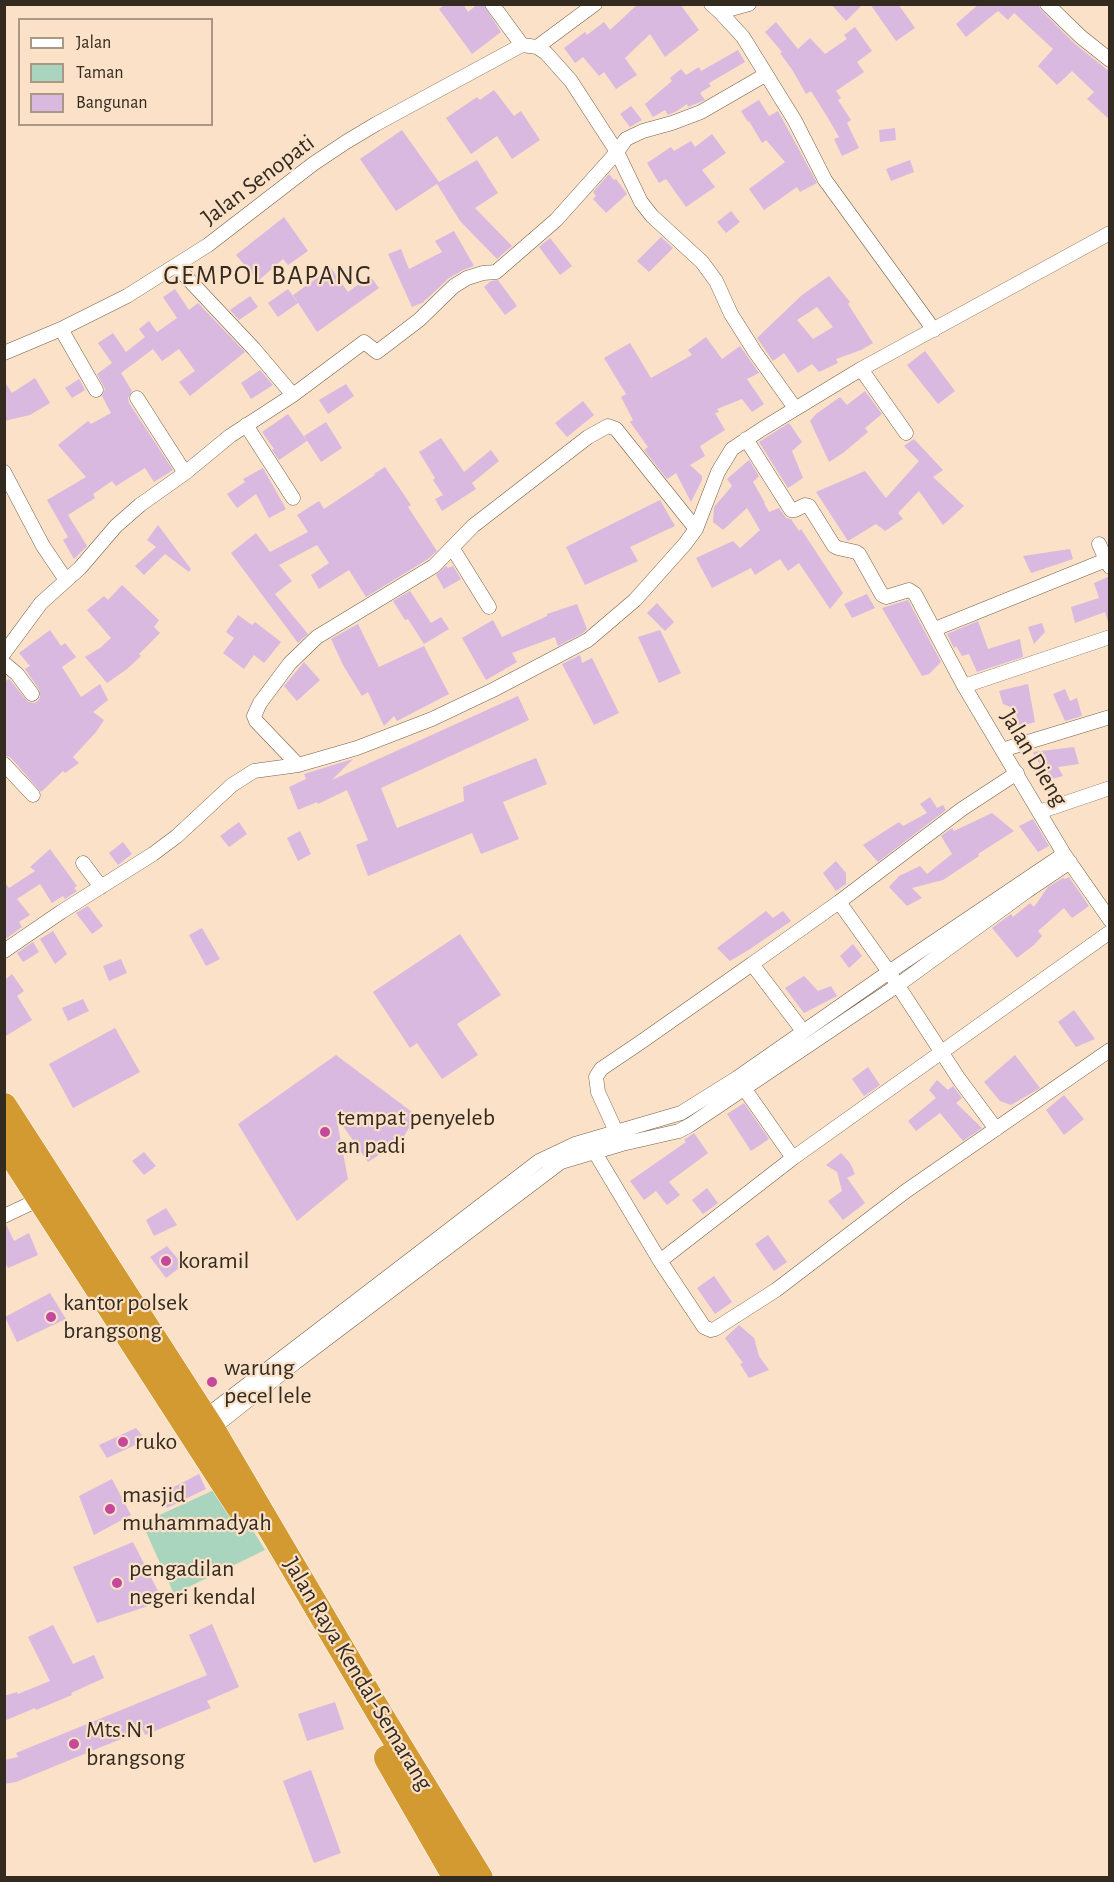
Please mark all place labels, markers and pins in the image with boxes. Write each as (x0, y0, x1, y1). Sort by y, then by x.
place label: tempat penyeleb an padi (337, 1104, 495, 1160)
marker: tempat penyeleb an padi (318, 1125, 332, 1139)
place label: koramil (178, 1247, 249, 1275)
marker: koramil (159, 1254, 173, 1268)
place label: kantor polsek brangsong (63, 1289, 188, 1345)
marker: kantor polsek brangsong (44, 1310, 58, 1324)
place label: warung pecel lele (224, 1354, 311, 1410)
marker: warung pecel lele (205, 1375, 219, 1389)
place label: ruko (135, 1428, 177, 1456)
marker: ruko (116, 1435, 130, 1449)
place label: masjid muhammadyah (122, 1481, 272, 1537)
marker: masjid muhammadyah (103, 1502, 117, 1516)
place label: pengadilan negeri kendal (129, 1555, 256, 1611)
marker: pengadilan negeri kendal (110, 1576, 124, 1590)
place label: Mts.N 1 brangsong (86, 1716, 185, 1772)
marker: Mts.N 1 brangsong (67, 1737, 81, 1751)

